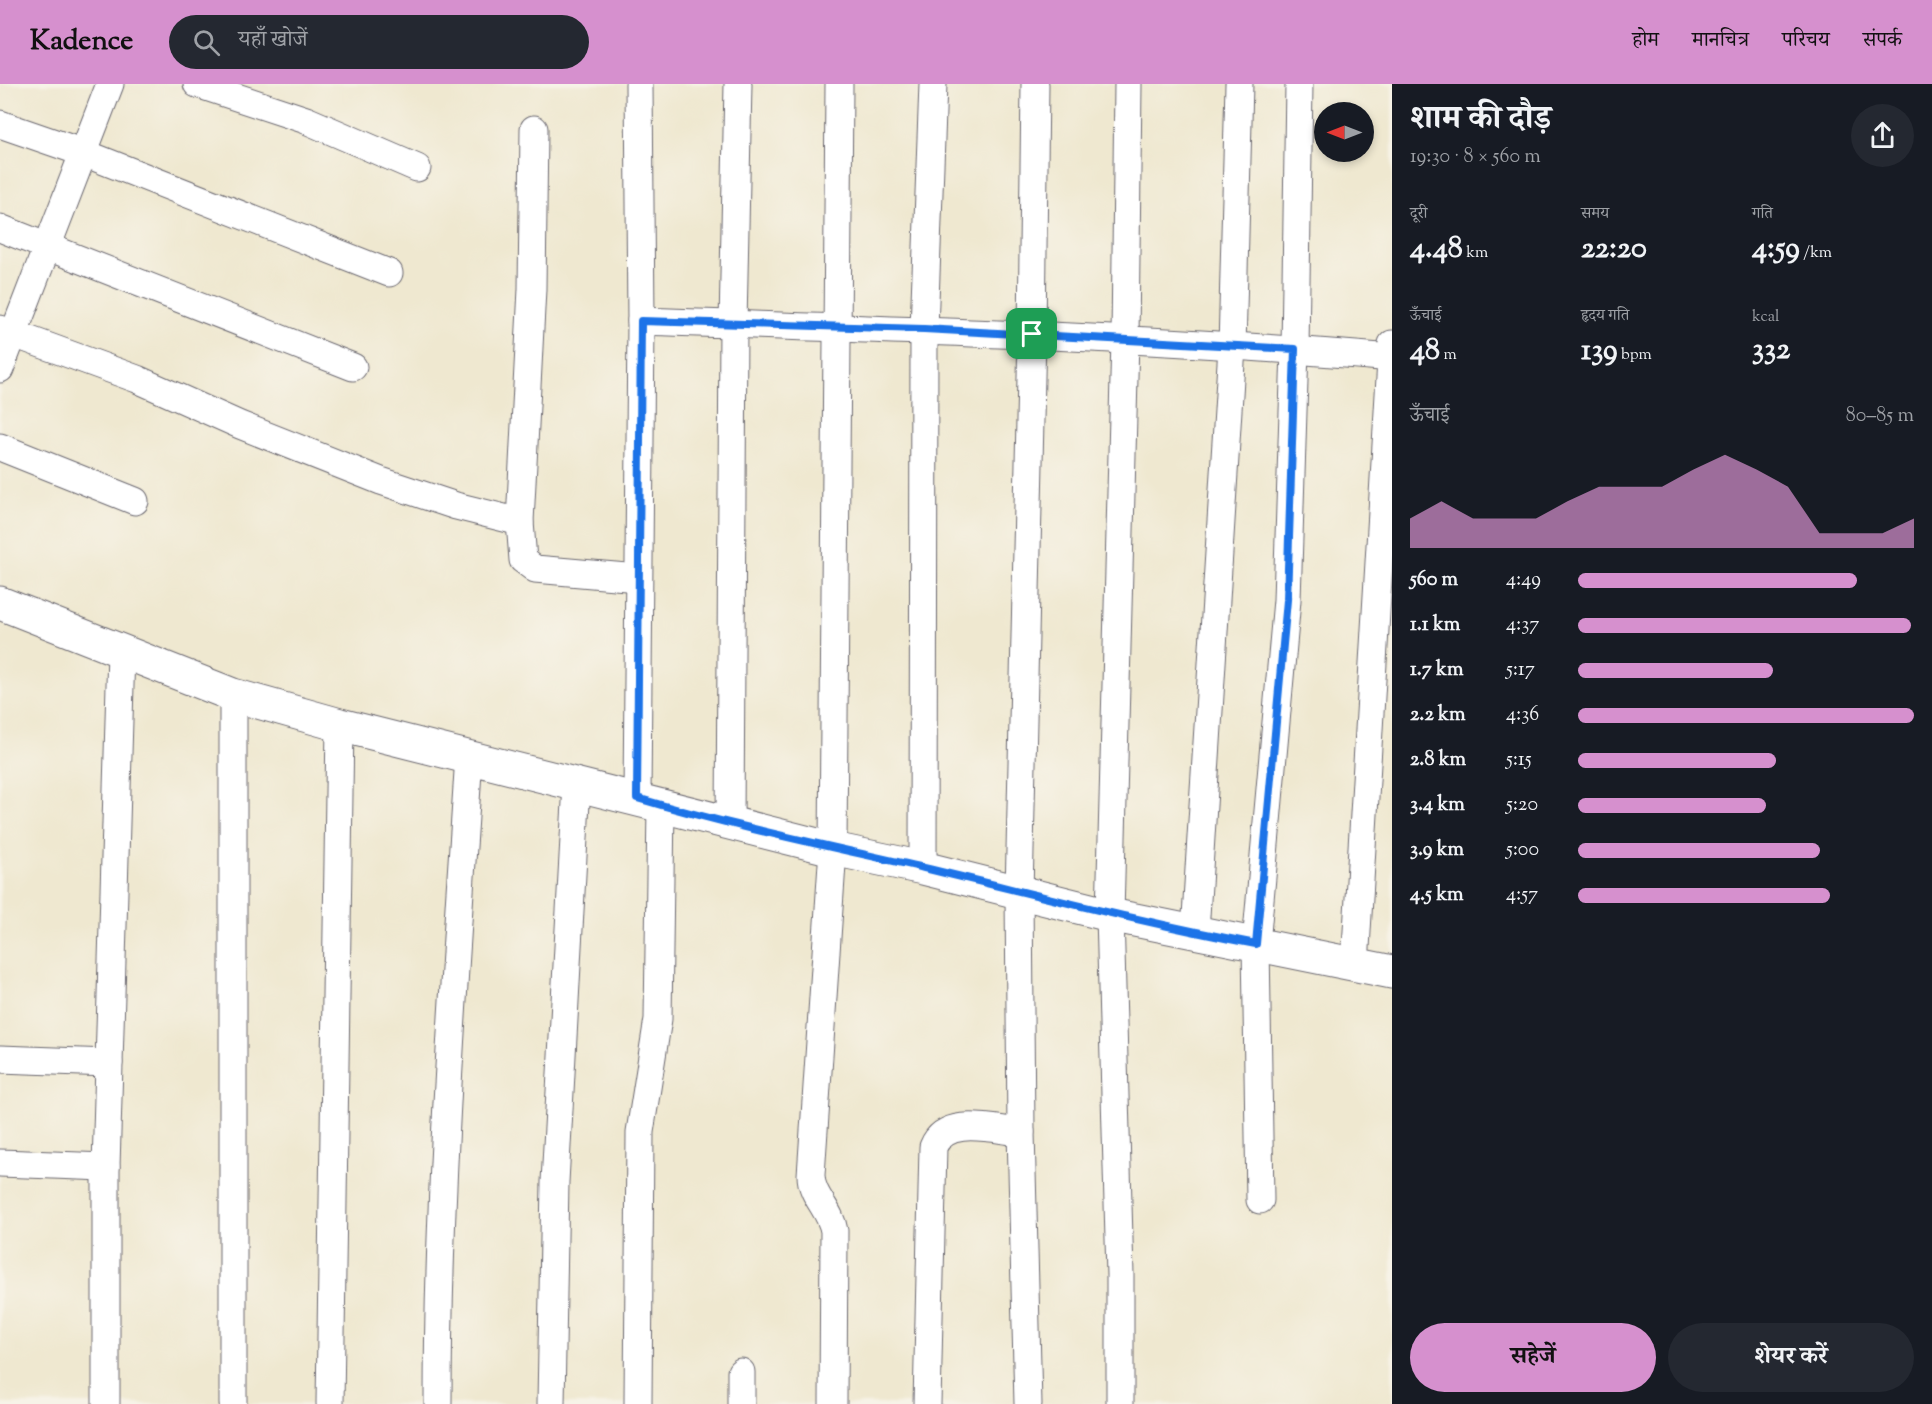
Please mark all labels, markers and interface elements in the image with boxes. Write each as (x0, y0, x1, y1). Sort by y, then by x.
search box (169, 15, 589, 69)
text: Kadence (30, 22, 133, 62)
text: यहाँ खोजें (238, 25, 307, 57)
icon: search (190, 26, 223, 59)
text: होम (1632, 26, 1659, 56)
text: मानचित्र (1692, 26, 1749, 56)
text: परिचय (1782, 26, 1830, 56)
text: संपर्क (1863, 26, 1902, 56)
text: शाम की दौड़ (1410, 96, 1551, 144)
north arrow (1314, 102, 1374, 162)
map controls (1314, 102, 1374, 162)
button: share (1851, 104, 1914, 167)
text: 19:30 · 8 × 560 m (1410, 143, 1541, 172)
text: दूरी (1410, 203, 1427, 226)
text: समय (1581, 203, 1609, 226)
text: गति (1752, 203, 1773, 226)
text: 4.48 (1410, 228, 1463, 271)
text: 22:20 (1581, 228, 1647, 271)
text: 4:59 (1752, 228, 1800, 271)
text: km (1463, 242, 1488, 265)
text: /km (1800, 242, 1832, 265)
text: ऊँचाई (1410, 305, 1442, 328)
text: हृदय गति (1581, 305, 1629, 328)
text: kcal (1752, 306, 1780, 329)
pin (1006, 308, 1057, 359)
icon: arrive (1015, 317, 1048, 350)
text: 332 (1752, 329, 1790, 372)
text: 48 (1410, 330, 1440, 373)
text: 139 (1581, 330, 1618, 373)
text: m (1440, 344, 1457, 367)
text: bpm (1618, 344, 1652, 367)
text: ऊँचाई (1410, 402, 1449, 431)
text: 80–85 m (1846, 402, 1914, 431)
text: 560 m (1410, 566, 1458, 595)
text: 4:49 (1506, 566, 1541, 595)
text: 1.1 km (1410, 611, 1460, 640)
text: 4:37 (1506, 611, 1539, 640)
text: 1.7 km (1410, 656, 1464, 685)
text: 5:17 (1506, 656, 1535, 685)
text: 2.2 km (1410, 701, 1465, 730)
text: 4:36 (1506, 701, 1539, 730)
text: 2.8 km (1410, 746, 1466, 775)
text: 5:15 (1506, 746, 1532, 775)
text: 3.4 km (1410, 791, 1465, 820)
text: 5:20 (1506, 791, 1538, 820)
text: 3.9 km (1410, 836, 1464, 865)
text: 5:00 (1506, 836, 1539, 865)
text: 4.5 km (1410, 881, 1464, 910)
text: 4:57 (1506, 881, 1538, 910)
button: सहेजें (1410, 1323, 1656, 1392)
button: शेयर करें (1668, 1323, 1914, 1392)

